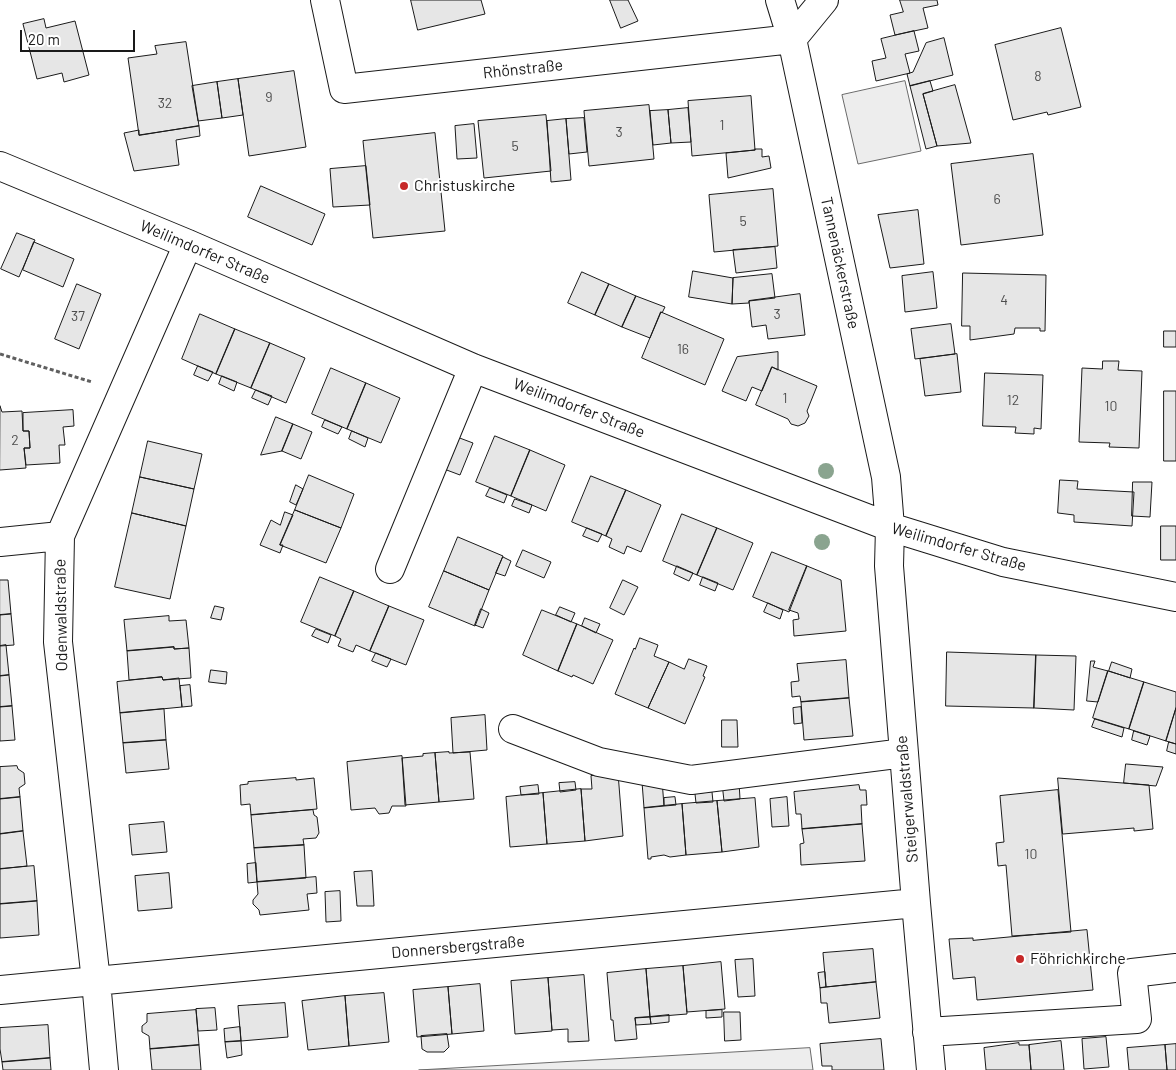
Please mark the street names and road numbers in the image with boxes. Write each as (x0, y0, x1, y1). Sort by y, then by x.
street label: Rhönstraße (482, 55, 564, 83)
street label: Tannenäckerstraße (817, 195, 863, 331)
street label: Weilimdorfer Straße (137, 216, 273, 288)
street label: Weilimdorfer Straße (511, 374, 647, 442)
street label: Weilimdorfer Straße (889, 519, 1029, 575)
street label: Odenwaldstraße (50, 559, 72, 671)
street label: Steigerwaldstraße (892, 735, 922, 863)
street label: Donnersbergstraße (390, 932, 526, 962)

